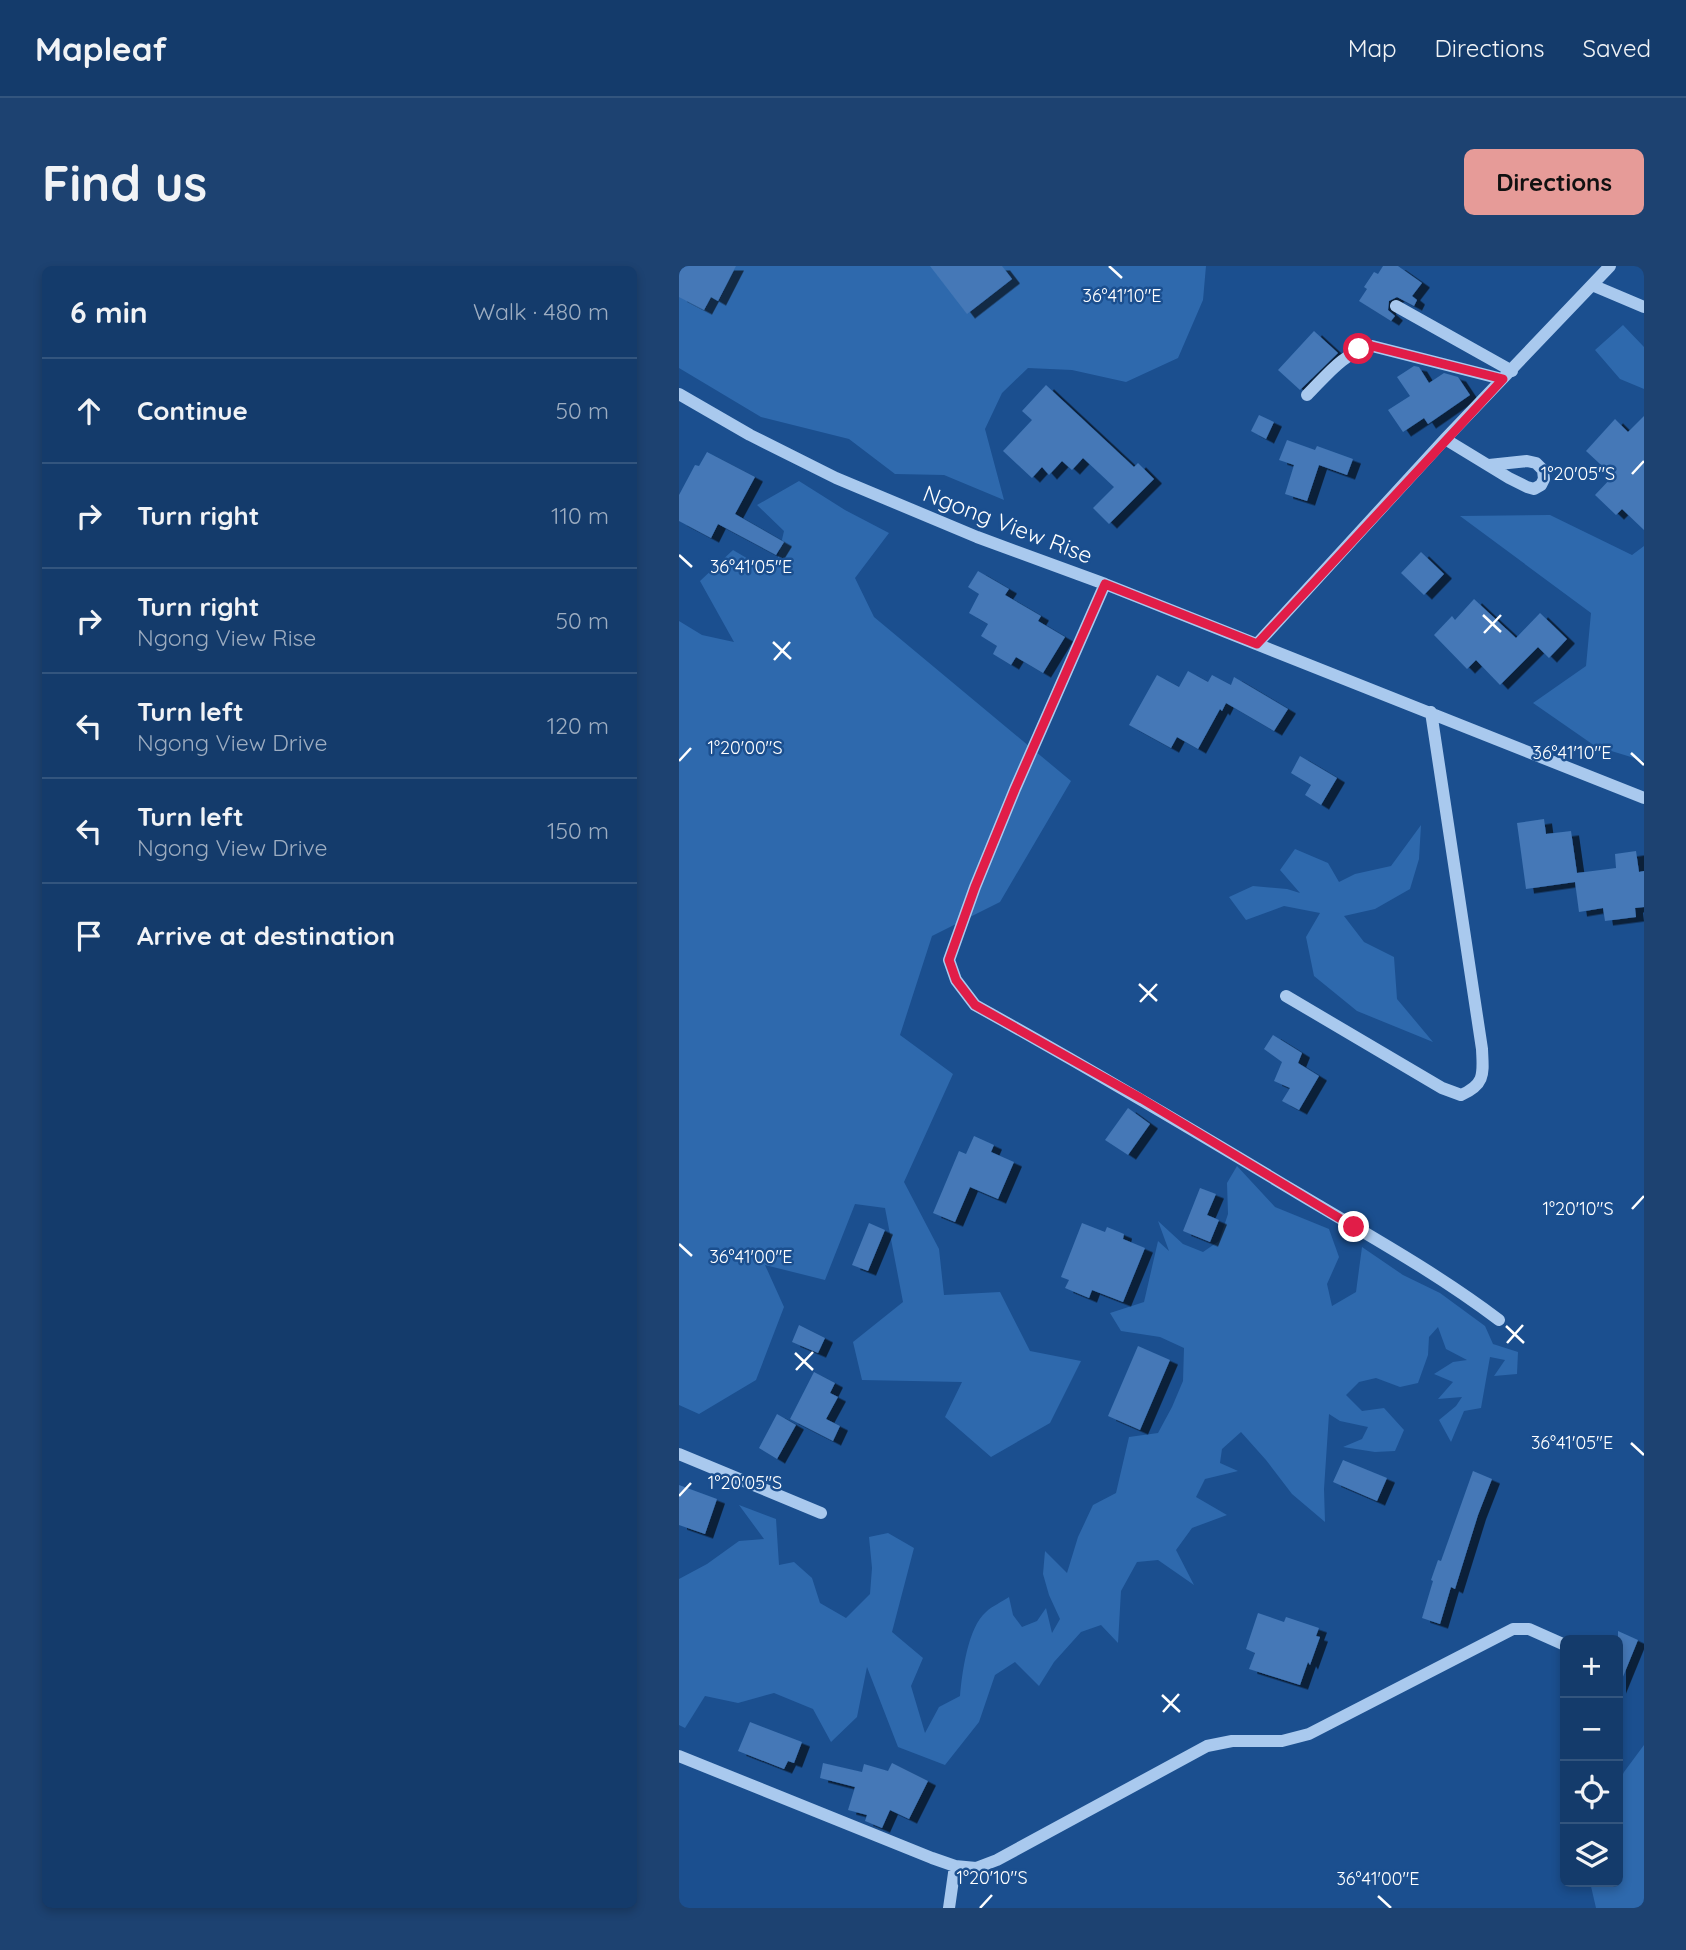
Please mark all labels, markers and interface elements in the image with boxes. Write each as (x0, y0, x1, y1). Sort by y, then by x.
text: Mapleaf (35, 28, 167, 69)
text: Map (1348, 33, 1397, 63)
text: Directions (1435, 33, 1545, 63)
text: Saved (1583, 33, 1651, 63)
button: Directions (1464, 149, 1644, 215)
text: Find us (42, 152, 207, 213)
text: 36°41'10"E (1082, 284, 1162, 307)
text: 6 min (70, 293, 148, 331)
text: Walk · 480 m (473, 297, 609, 326)
route start (1343, 333, 1374, 364)
icon: ahead (70, 392, 108, 430)
text: Continue (137, 394, 248, 427)
text: 50 m (556, 396, 609, 425)
text: 1°20'05"S (1541, 462, 1615, 485)
street label: Ngong View Rise (919, 478, 1097, 570)
icon: right (70, 497, 108, 535)
text: Turn right (137, 499, 259, 532)
text: 110 m (551, 501, 609, 530)
text: 36°41'05"E (710, 555, 792, 578)
text: Turn right (137, 590, 259, 623)
icon: right (70, 602, 108, 640)
text: 50 m (556, 606, 609, 635)
text: Ngong View Rise (137, 623, 316, 652)
text: Turn left (137, 695, 244, 728)
icon: left (70, 707, 108, 745)
text: 120 m (547, 711, 609, 740)
text: Ngong View Drive (137, 728, 328, 757)
text: 1°20'00"S (707, 736, 783, 759)
text: 36°41'10"E (1532, 741, 1612, 764)
text: Turn left (137, 800, 244, 833)
icon: left (70, 812, 108, 850)
text: 150 m (547, 816, 609, 845)
text: Ngong View Drive (137, 833, 328, 862)
icon: arrive (70, 917, 108, 955)
text: Arrive at destination (137, 919, 395, 952)
text: 1°20'10"S (1542, 1197, 1614, 1220)
route end (1338, 1211, 1369, 1242)
text: 36°41'00"E (709, 1245, 793, 1268)
text: 36°41'05"E (1531, 1431, 1613, 1454)
text: 1°20'05"S (708, 1471, 782, 1494)
map controls (1560, 1635, 1623, 1887)
button: + (1560, 1635, 1623, 1698)
button: − (1560, 1698, 1623, 1761)
button: locate (1560, 1761, 1623, 1824)
button: layers (1560, 1824, 1623, 1887)
text: 1°20'10"S (956, 1866, 1028, 1889)
text: 36°41'00"E (1336, 1867, 1420, 1890)

